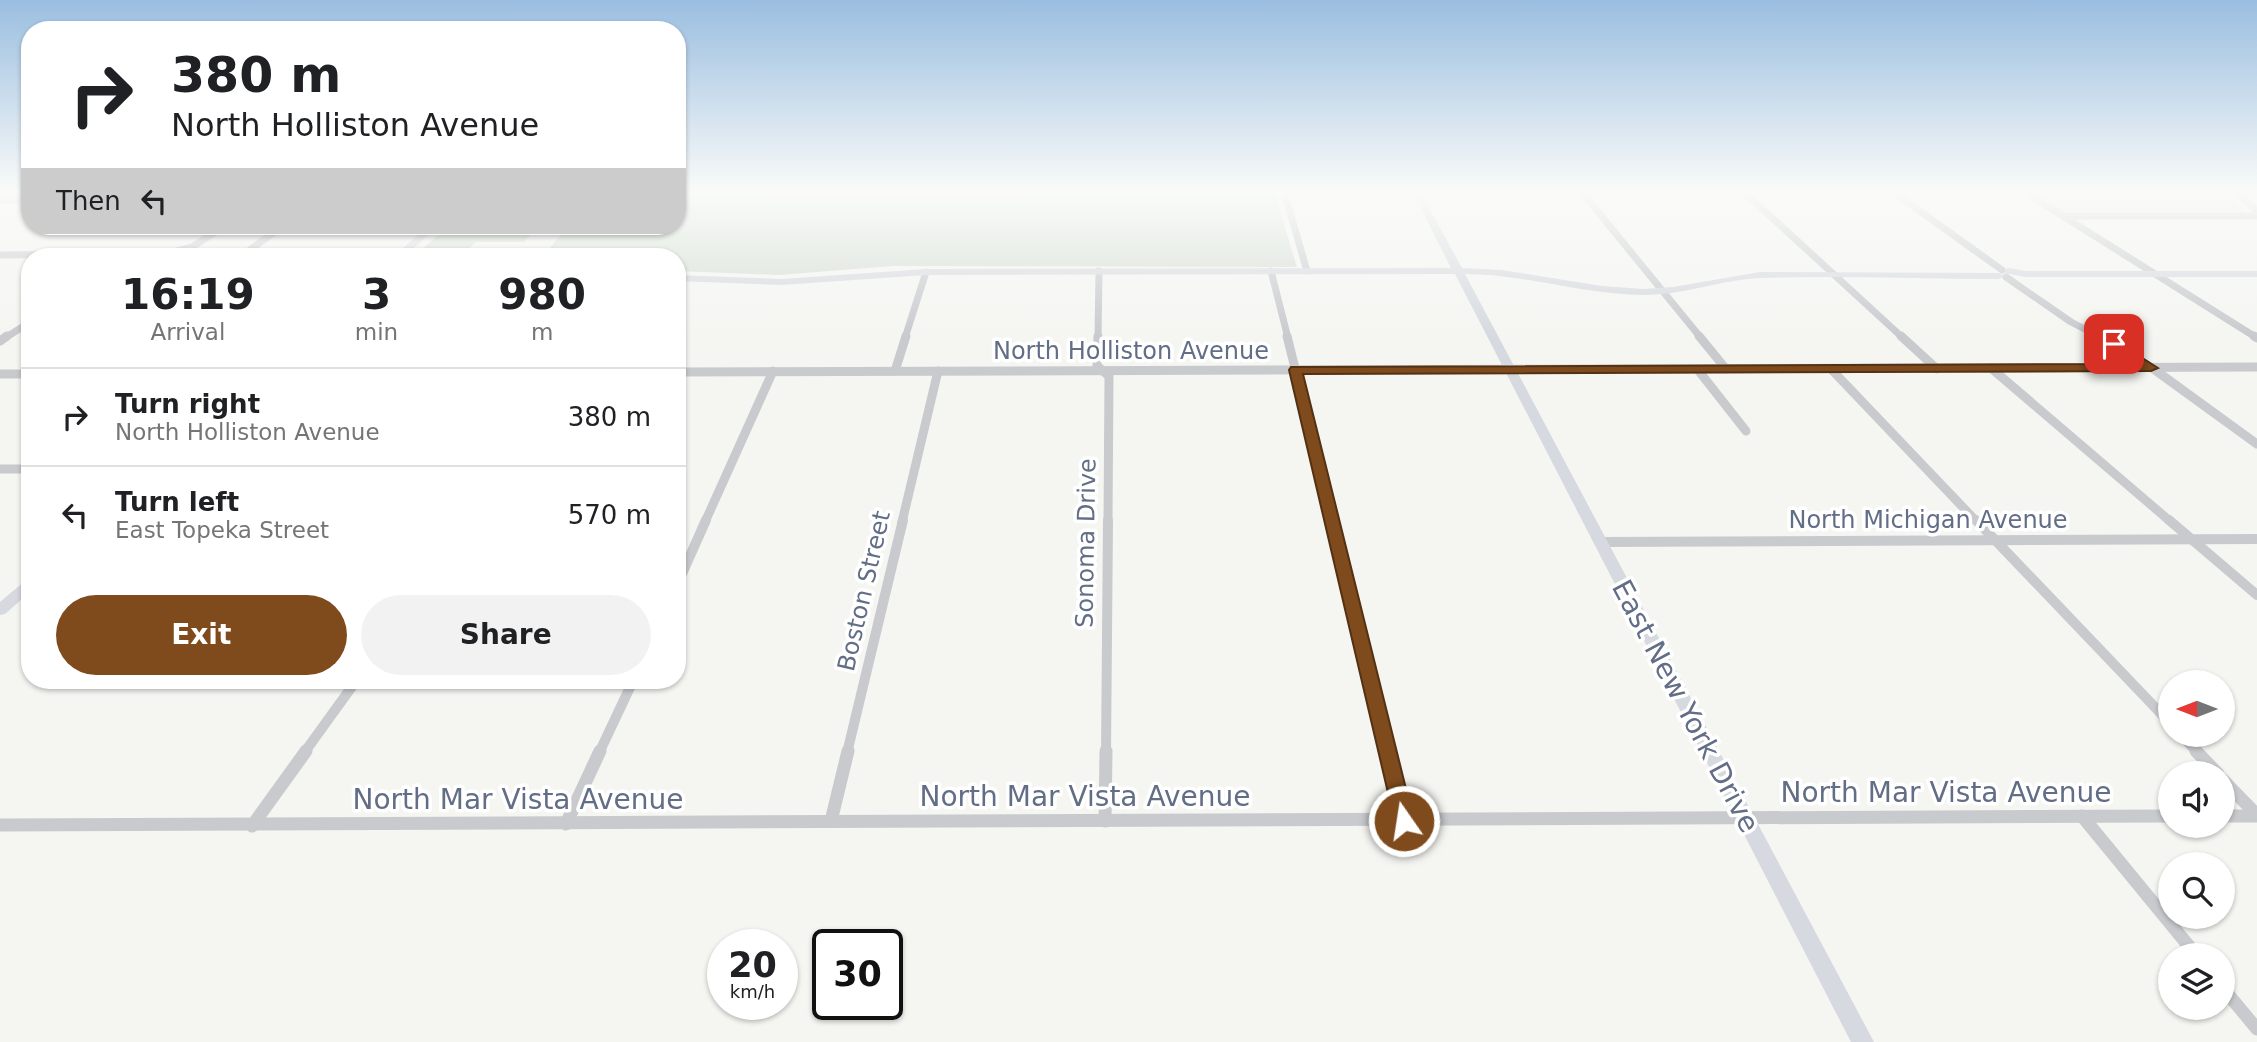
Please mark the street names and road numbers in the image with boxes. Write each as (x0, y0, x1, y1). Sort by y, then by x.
street label: North Holliston Avenue (993, 337, 1269, 365)
street label: Sonoma Drive (1071, 458, 1101, 628)
street label: North Michigan Avenue (1788, 506, 2068, 534)
street label: Boston Street (832, 508, 896, 674)
street label: East New York Drive (1605, 574, 1766, 838)
street label: North Mar Vista Avenue (1781, 776, 2111, 809)
street label: North Mar Vista Avenue (920, 780, 1250, 813)
street label: North Mar Vista Avenue (353, 783, 683, 816)

